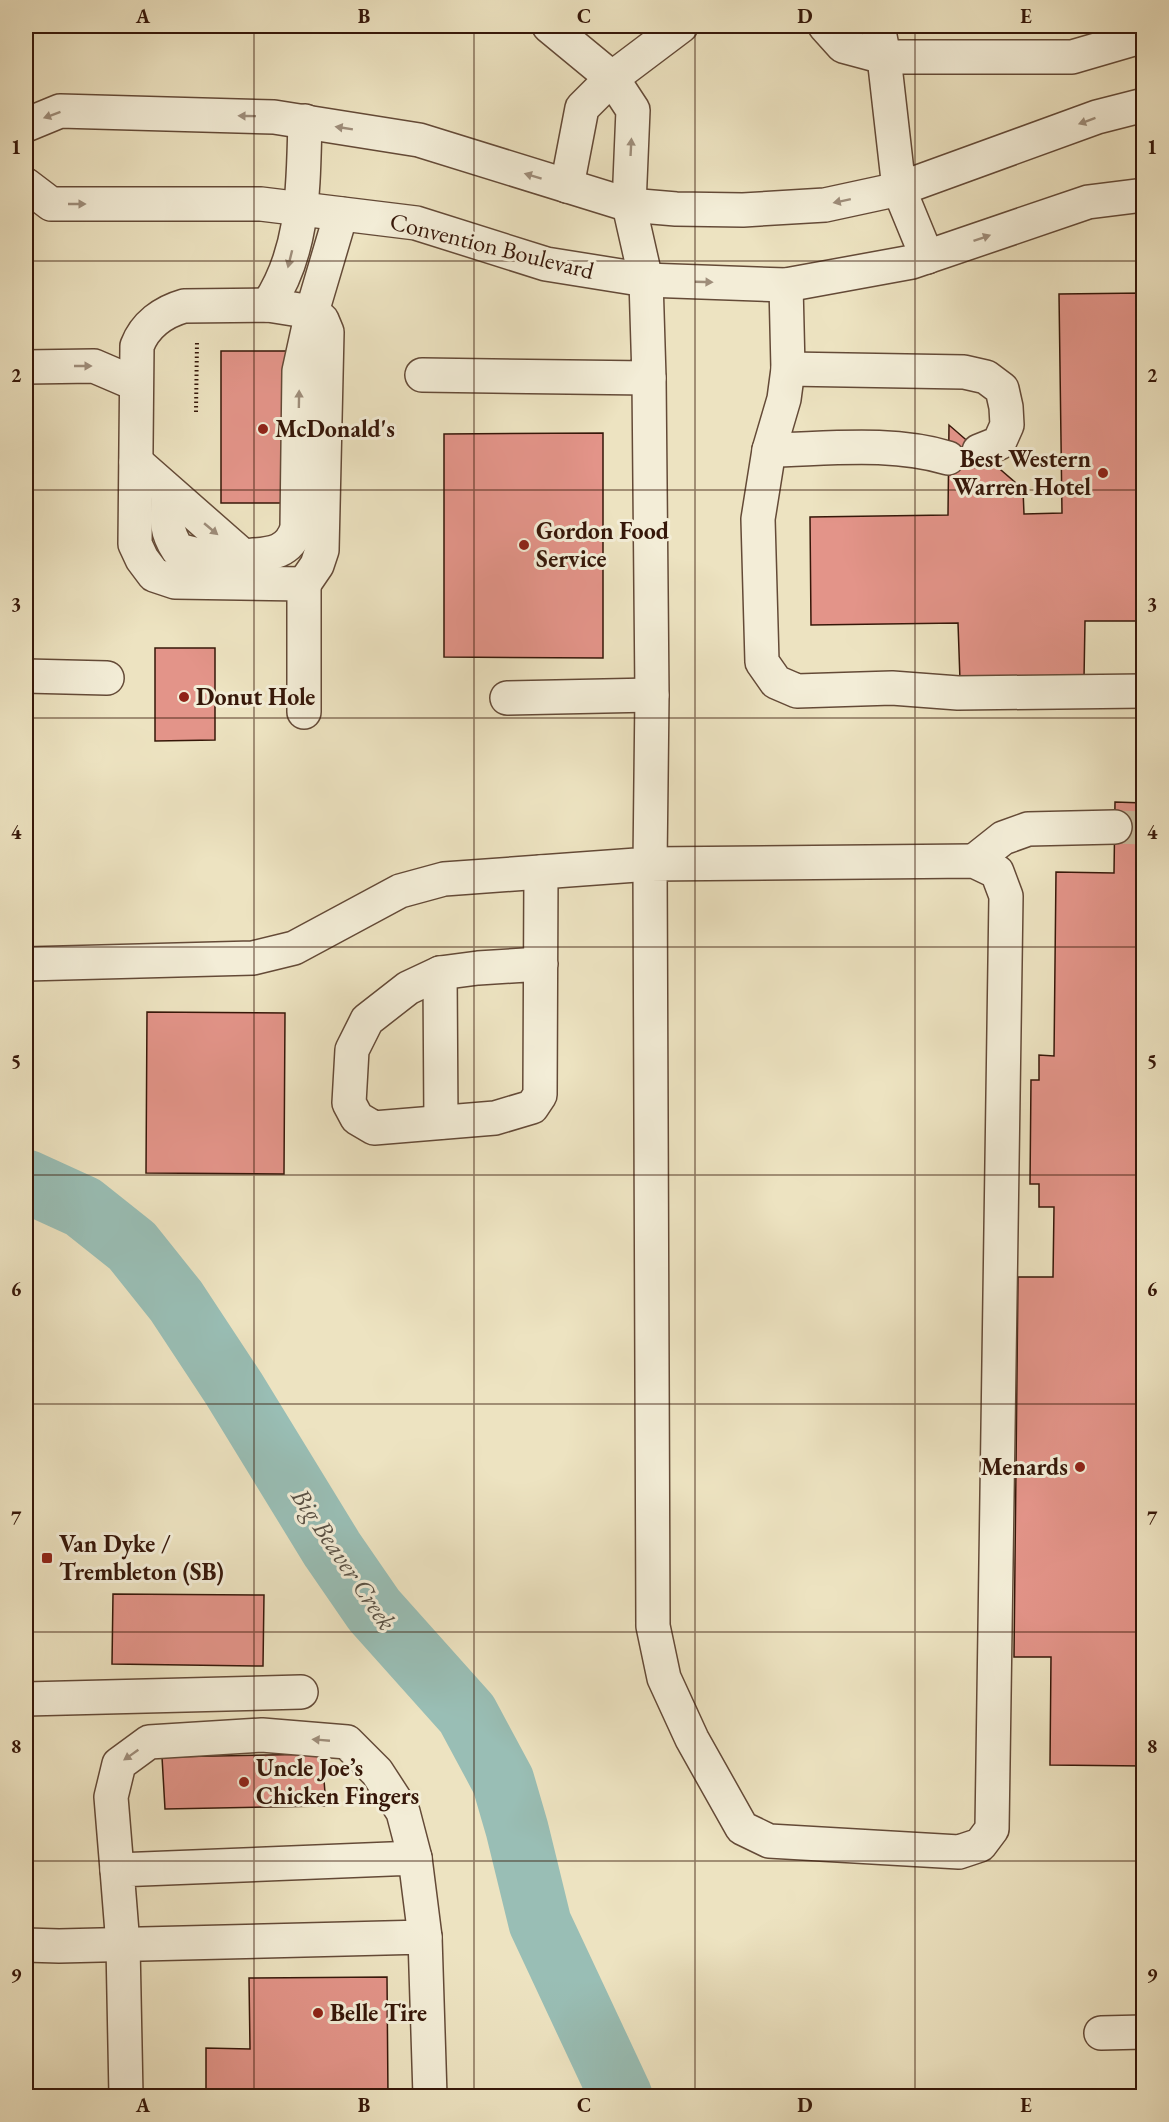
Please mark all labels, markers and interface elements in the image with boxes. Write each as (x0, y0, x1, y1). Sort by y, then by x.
text: A (135, 3, 151, 29)
text: B (358, 3, 370, 29)
text: C (577, 3, 591, 29)
text: D (797, 3, 813, 29)
text: E (1020, 3, 1032, 29)
one-way arrow (43, 110, 61, 120)
one-way arrow (237, 111, 256, 121)
one-way arrow (1078, 116, 1096, 126)
one-way arrow (335, 123, 354, 132)
text: 1 (11, 134, 21, 160)
text: 1 (1147, 134, 1157, 160)
one-way arrow (627, 138, 636, 157)
one-way arrow (524, 170, 542, 180)
one-way arrow (832, 197, 851, 206)
one-way arrow (68, 199, 87, 209)
street label: Convention Boulevard (387, 205, 598, 286)
one-way arrow (973, 233, 991, 242)
one-way arrow (284, 250, 294, 268)
one-way arrow (695, 277, 714, 287)
one-way arrow (73, 361, 92, 371)
text: 2 (11, 362, 22, 388)
text: 2 (1147, 362, 1158, 388)
one-way arrow (294, 390, 303, 409)
place label: McDonald's (275, 413, 395, 444)
marker: McDonald's (256, 422, 270, 436)
place label: Best Western Warren Hotel (953, 443, 1091, 502)
marker: Best Western Warren Hotel (1096, 466, 1110, 480)
place label: Gordon Food Service (536, 515, 670, 574)
one-way arrow (203, 522, 219, 535)
marker: Gordon Food Service (517, 538, 531, 552)
text: 3 (11, 591, 21, 617)
text: 3 (1147, 591, 1157, 617)
place label: Donut Hole (196, 681, 315, 712)
marker: Donut Hole (177, 690, 191, 704)
text: 4 (11, 819, 22, 845)
text: 4 (1147, 819, 1158, 845)
text: 5 (11, 1048, 21, 1074)
text: 5 (1147, 1048, 1157, 1074)
text: 6 (11, 1276, 22, 1302)
text: 6 (1147, 1276, 1158, 1302)
place label: Menards (981, 1451, 1068, 1482)
marker: Menards (1073, 1460, 1087, 1474)
water label: Big Beaver Creek (283, 1480, 404, 1637)
text: 7 (11, 1505, 22, 1531)
text: 7 (1147, 1505, 1158, 1531)
place label: Van Dyke / Trembleton (SB) (59, 1528, 224, 1587)
marker: Van Dyke / Trembleton (SB) (40, 1551, 54, 1565)
text: 8 (11, 1733, 21, 1759)
text: 8 (1147, 1733, 1157, 1759)
one-way arrow (312, 1735, 331, 1745)
one-way arrow (123, 1749, 139, 1761)
place label: Uncle Joe’s Chicken Fingers (256, 1752, 419, 1812)
marker: Uncle Joe’s Chicken Fingers (237, 1775, 251, 1789)
text: 9 (11, 1962, 22, 1988)
text: 9 (1147, 1962, 1158, 1988)
place label: Belle Tire (330, 1997, 427, 2028)
marker: Belle Tire (311, 2006, 325, 2020)
text: A (135, 2092, 151, 2118)
text: B (358, 2092, 370, 2118)
text: C (577, 2092, 591, 2118)
text: D (797, 2092, 813, 2118)
text: E (1020, 2092, 1032, 2118)

